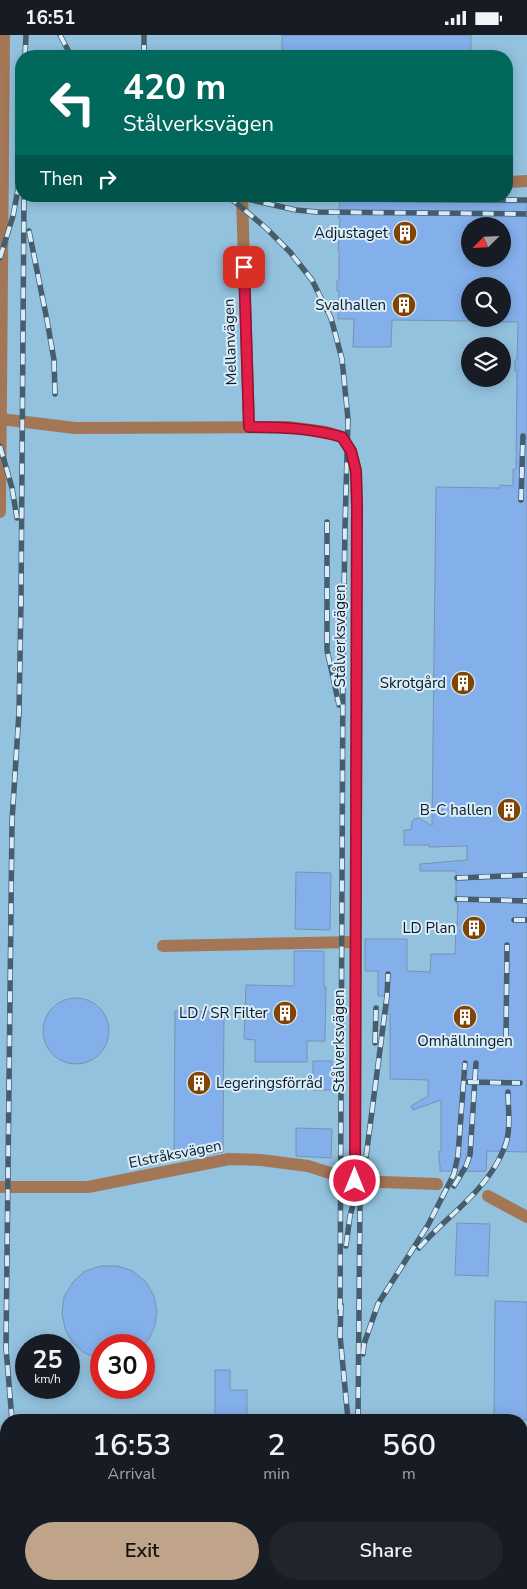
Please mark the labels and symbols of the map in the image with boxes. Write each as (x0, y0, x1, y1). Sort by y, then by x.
north arrow (461, 217, 511, 267)
building icon: Adjustaget (392, 220, 418, 246)
place label: Adjustaget (314, 223, 389, 243)
pin (223, 246, 265, 288)
building icon: Svalhallen (391, 292, 417, 318)
place label: Svalhallen (315, 295, 386, 315)
street label: Mellanvägen (218, 298, 242, 386)
street label: Stålverksvägen (330, 585, 350, 687)
building icon: Skrotgård (450, 670, 476, 696)
place label: Skrotgård (380, 673, 446, 693)
building icon: B-C hallen (496, 797, 522, 823)
place label: B-C hallen (420, 800, 492, 820)
building icon: LD Plan (461, 915, 487, 941)
place label: LD Plan (402, 918, 456, 938)
street label: Stålverksvägen (329, 990, 349, 1092)
building icon: LD / SR Filter (272, 1000, 298, 1026)
place label: LD / SR Filter (179, 1003, 269, 1023)
building icon: Omhällningen (452, 1004, 478, 1030)
place label: Omhällningen (417, 1031, 513, 1051)
building icon: Legeringsförråd (186, 1070, 212, 1096)
place label: Legeringsförråd (216, 1073, 323, 1093)
street label: Elstråksvägen (127, 1135, 223, 1173)
position arrow (328, 1154, 380, 1206)
speed limit sign: 30 (90, 1334, 155, 1399)

